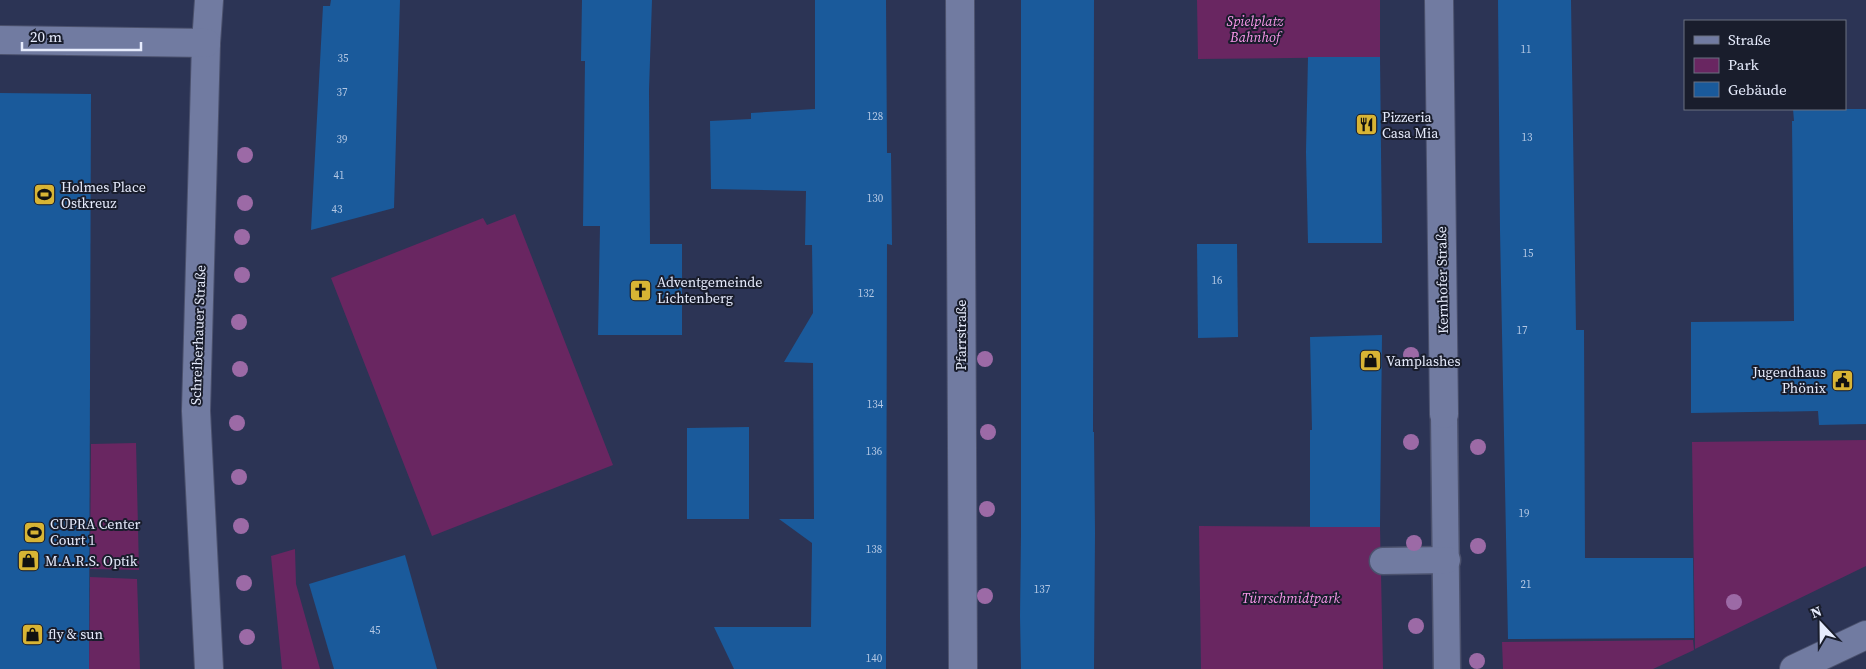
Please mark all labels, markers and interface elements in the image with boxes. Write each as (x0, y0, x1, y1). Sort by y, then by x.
park label: Spielplatz Bahnhof (1227, 11, 1284, 47)
scale bar (22, 20, 141, 52)
legend (1684, 20, 1846, 110)
text: 20 m (30, 26, 62, 47)
text: Straße (1728, 29, 1771, 50)
house number: 11 (1521, 42, 1532, 57)
house number: 35 (338, 51, 349, 66)
text: Park (1728, 54, 1760, 75)
text: Gebäude (1728, 79, 1787, 100)
house number: 37 (337, 85, 348, 100)
place label: Pizzeria Casa Mia (1382, 107, 1439, 143)
house number: 128 (867, 109, 883, 124)
restaurant icon: Pizzeria Casa Mia (1354, 113, 1378, 137)
house number: 13 (1522, 130, 1533, 145)
house number: 39 (337, 132, 348, 147)
house number: 41 (334, 168, 345, 183)
place label: Holmes Place Ostkreuz (61, 177, 146, 213)
sports icon: Holmes Place Ostkreuz (33, 183, 57, 207)
house number: 130 (867, 191, 884, 206)
house number: 43 (332, 202, 343, 217)
street label: Kernhofer Straße (1431, 226, 1453, 334)
house number: 15 (1523, 246, 1534, 261)
street label: Schreiberhauer Straße (186, 265, 210, 405)
place label: Adventgemeinde Lichtenberg (657, 272, 762, 308)
house number: 16 (1212, 273, 1223, 288)
church icon: Adventgemeinde Lichtenberg (629, 278, 653, 302)
house number: 132 (858, 286, 875, 301)
street label: Pfarrstraße (951, 300, 971, 370)
house number: 17 (1517, 323, 1528, 338)
shop icon: Vamplashes (1358, 349, 1382, 373)
place label: Vamplashes (1386, 351, 1461, 371)
place label: Jugendhaus Phönix (1752, 362, 1827, 398)
public building icon: Jugendhaus Phönix (1830, 368, 1854, 392)
house number: 134 (867, 397, 884, 412)
house number: 136 (866, 444, 883, 459)
house number: 19 (1519, 506, 1530, 521)
place label: CUPRA Center Court 1 (50, 514, 141, 550)
sports icon: CUPRA Center Court 1 (22, 520, 46, 544)
house number: 138 (866, 542, 882, 557)
shop icon: M.A.R.S. Optik (17, 549, 41, 573)
place label: M.A.R.S. Optik (45, 551, 138, 571)
house number: 21 (1521, 577, 1532, 592)
house number: 137 (1034, 582, 1051, 597)
park label: Türrschmidtpark (1242, 588, 1341, 608)
north arrow (1796, 599, 1846, 649)
text: N (1808, 601, 1825, 623)
shop icon: fly & sun (20, 622, 44, 646)
house number: 45 (370, 623, 381, 638)
place label: fly & sun (48, 624, 103, 644)
house number: 140 (866, 651, 883, 666)

